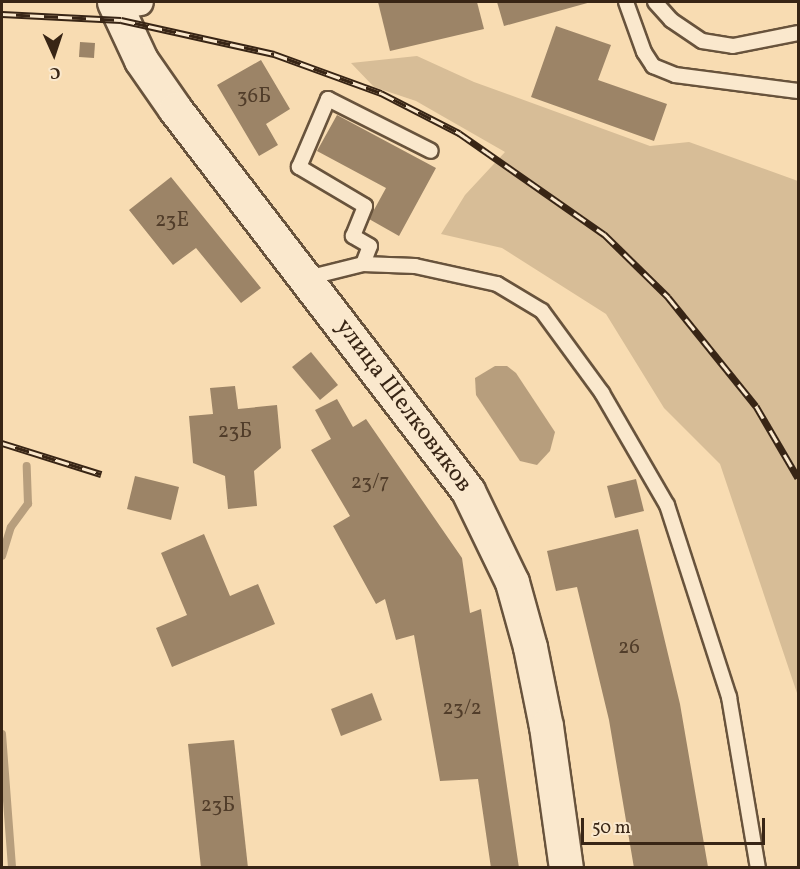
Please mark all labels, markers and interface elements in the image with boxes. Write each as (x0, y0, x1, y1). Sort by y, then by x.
north arrow (24, 24, 84, 84)
text: С (49, 61, 61, 83)
house number: 36Б (237, 84, 271, 110)
house number: 23Е (155, 208, 189, 234)
street label: улица Шелковиков (328, 314, 478, 498)
house number: 23Б (218, 419, 252, 445)
house number: 23/7 (351, 470, 389, 496)
house number: 26 (618, 635, 640, 661)
house number: 23/2 (442, 696, 482, 722)
house number: 23Б (201, 793, 235, 819)
scale bar (584, 806, 768, 844)
text: 50 m (592, 816, 631, 841)

